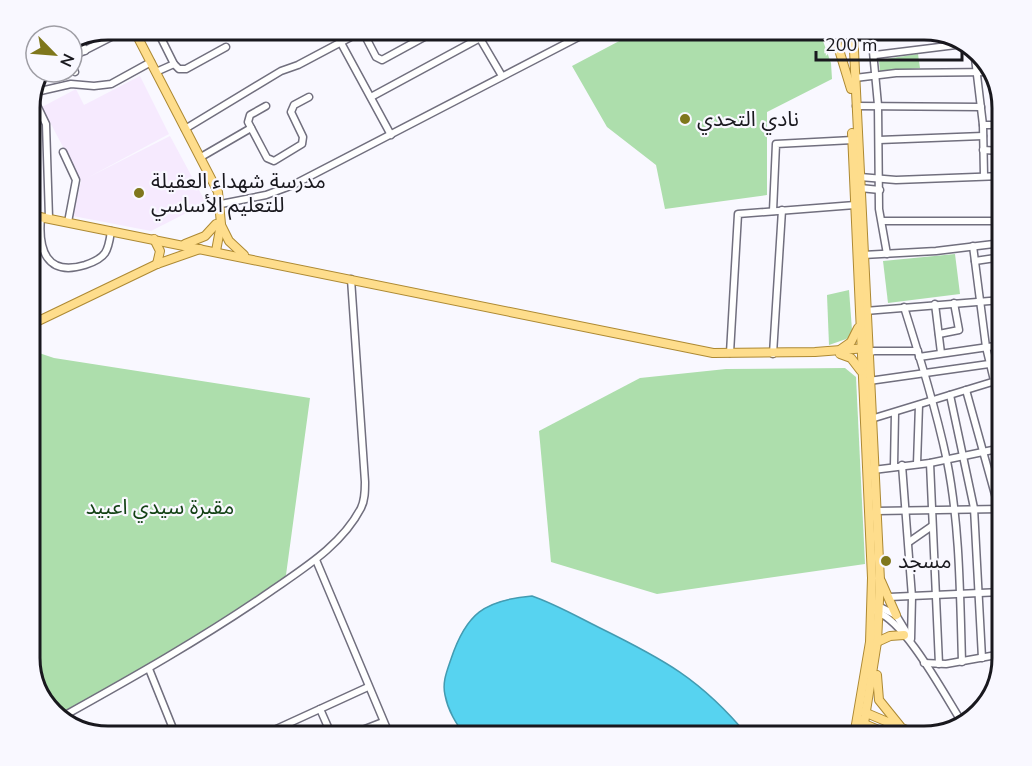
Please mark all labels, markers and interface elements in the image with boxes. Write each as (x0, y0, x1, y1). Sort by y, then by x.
north arrow (24, 24, 84, 84)
scale bar (816, 24, 962, 62)
text: 200 m (825, 33, 877, 57)
text: N (54, 50, 79, 70)
place label: نادي التحدي (697, 105, 799, 135)
marker: نادي التحدي (678, 112, 692, 126)
place label: مدرسة شهداء العقيلة للتعليم الأساسي (151, 167, 326, 221)
marker: مدرسة شهداء العقيلة للتعليم الأساسي (132, 186, 146, 200)
park label: مقبرة سيدي اعبيد (86, 493, 234, 523)
place label: مسجد (898, 547, 951, 575)
marker: مسجد (879, 554, 893, 568)

